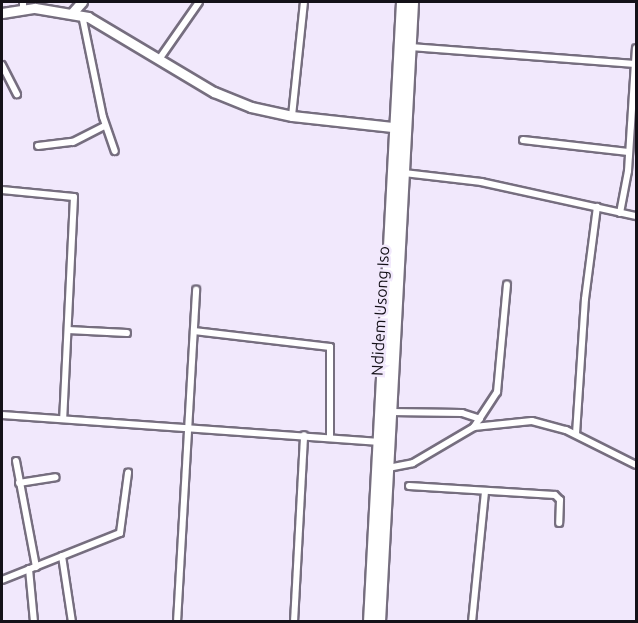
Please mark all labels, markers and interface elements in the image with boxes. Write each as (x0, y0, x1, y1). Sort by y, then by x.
street label: Ndidem Usong Iso (367, 246, 393, 376)

